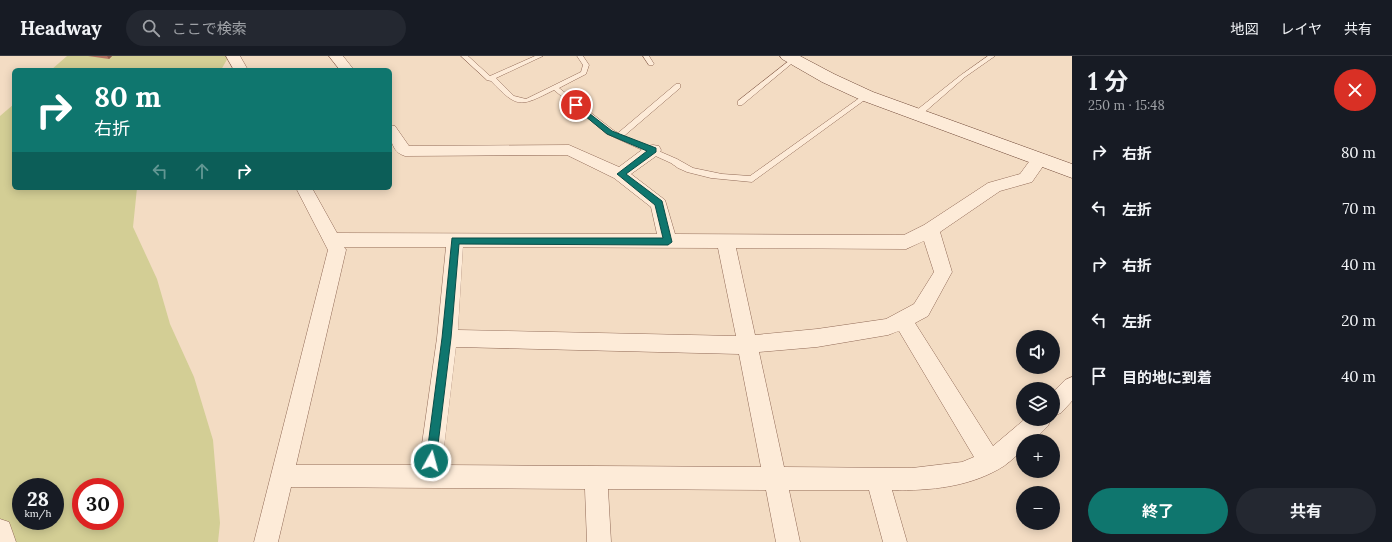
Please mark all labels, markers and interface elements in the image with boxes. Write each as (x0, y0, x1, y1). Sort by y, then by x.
search box (126, 10, 406, 46)
text: Headway (20, 16, 102, 40)
icon: search (140, 17, 162, 39)
text: ここで検索 (172, 19, 247, 38)
text: 地図 (1230, 20, 1258, 38)
text: レイヤ (1280, 20, 1322, 38)
text: 共有 (1344, 20, 1372, 38)
text: 1 分 (1088, 66, 1128, 97)
button: close (1334, 69, 1376, 111)
text: 80 m (94, 79, 161, 115)
icon: right (28, 84, 80, 136)
pin (559, 88, 593, 122)
icon: arrive (565, 94, 587, 116)
text: 250 m · 15:48 (1088, 97, 1165, 114)
text: 右折 (94, 117, 130, 140)
icon: right (1088, 141, 1110, 163)
text: 80 m (1341, 143, 1376, 162)
text: 右折 (1122, 144, 1152, 163)
icon: left (149, 160, 171, 182)
icon: ahead (191, 160, 213, 182)
icon: right (233, 160, 255, 182)
icon: left (1088, 197, 1110, 219)
text: 70 m (1342, 199, 1376, 218)
text: 左折 (1122, 200, 1152, 219)
icon: right (1088, 253, 1110, 275)
text: 40 m (1341, 255, 1376, 274)
text: 右折 (1122, 256, 1152, 275)
icon: left (1088, 309, 1110, 331)
text: 20 m (1341, 311, 1376, 330)
text: 左折 (1122, 312, 1152, 331)
map controls (1016, 330, 1060, 530)
button: sound (1016, 330, 1060, 374)
icon: arrive (1088, 365, 1110, 387)
text: 40 m (1341, 367, 1376, 386)
text: 目的地に到着 (1122, 368, 1212, 387)
button: layers (1016, 382, 1060, 426)
button: + (1016, 434, 1060, 478)
position arrow (410, 440, 452, 482)
speed limit sign: 30 (72, 478, 124, 530)
text: 28 (27, 486, 49, 511)
button: − (1016, 486, 1060, 530)
button: 終了 (1088, 488, 1228, 534)
button: 共有 (1236, 488, 1376, 534)
text: km/h (24, 507, 52, 520)

